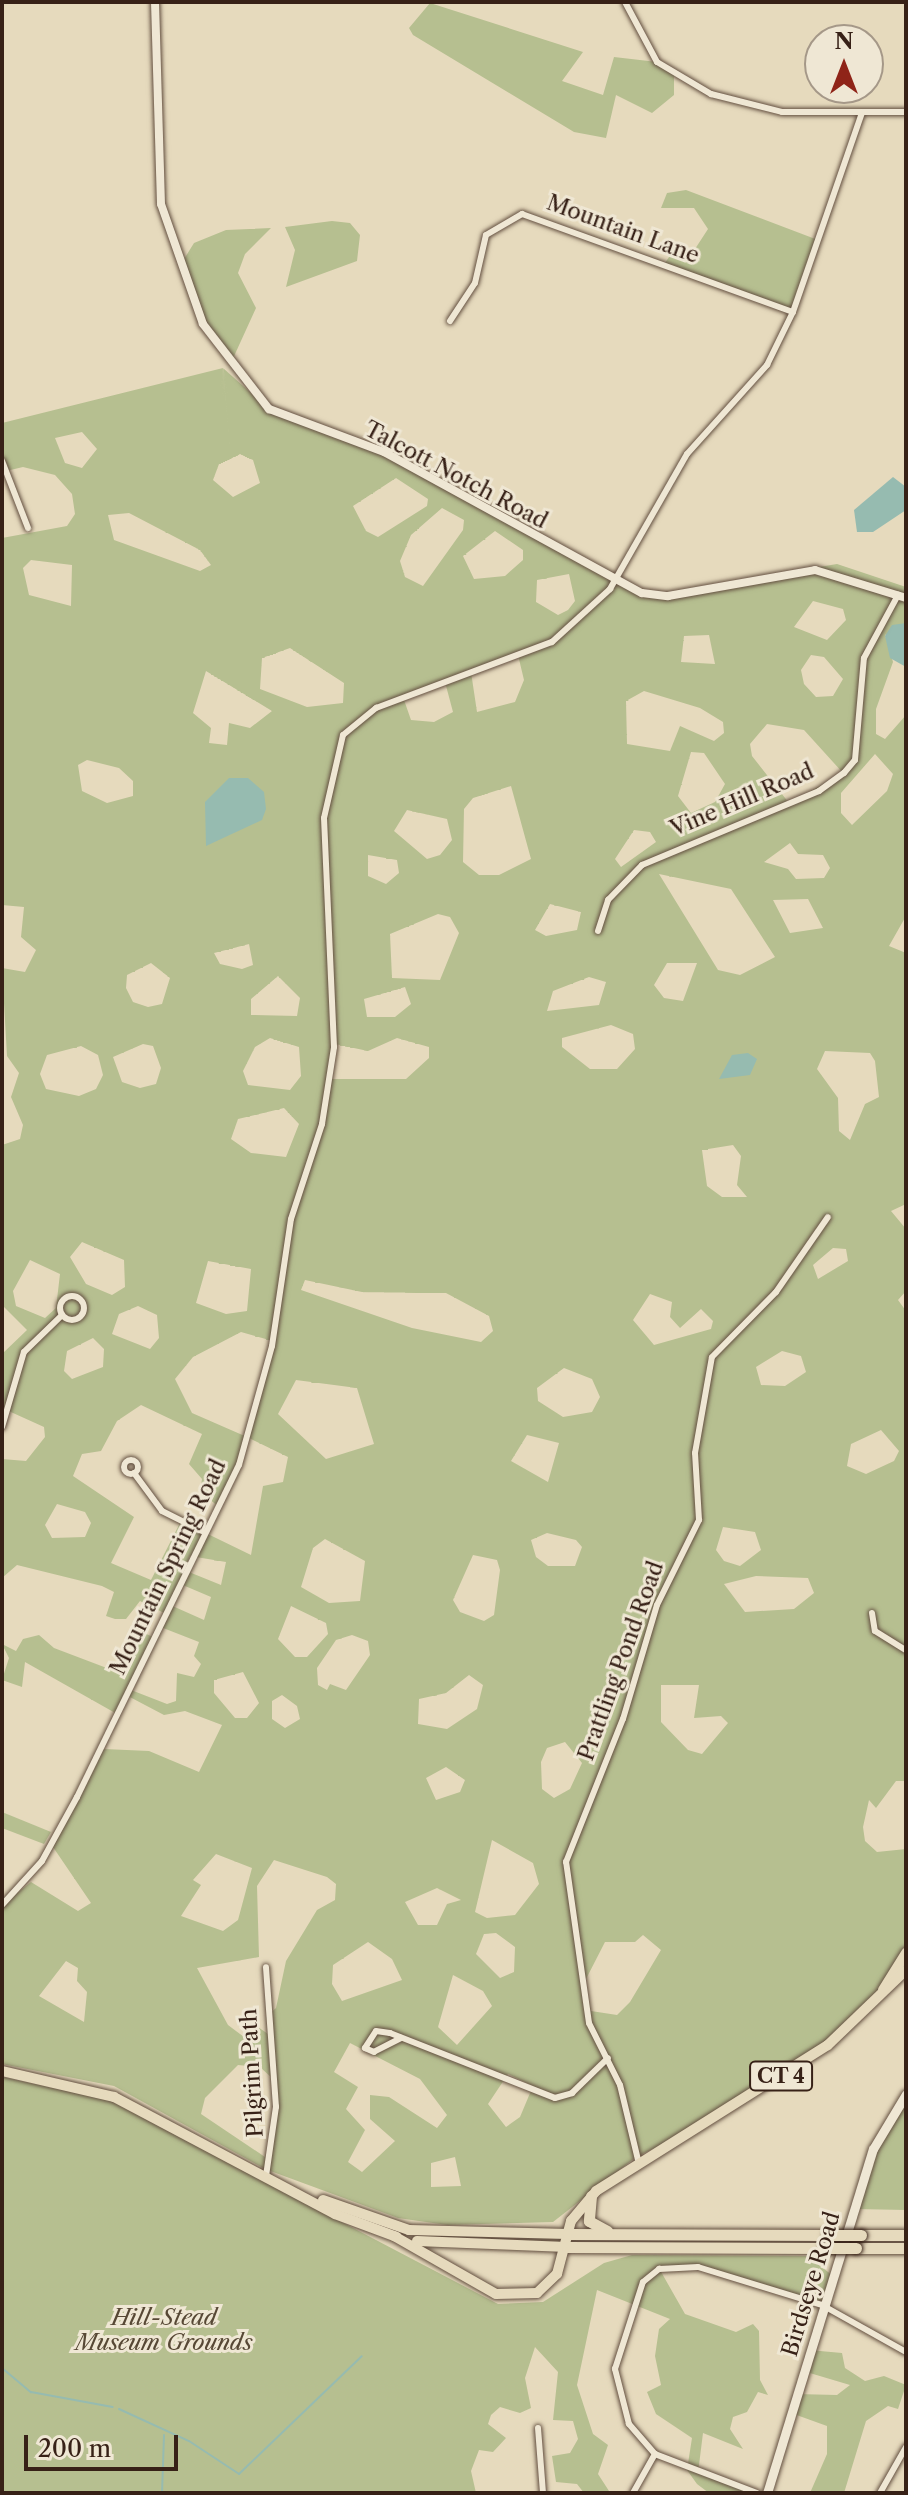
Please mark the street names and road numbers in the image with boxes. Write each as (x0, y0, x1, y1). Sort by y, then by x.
street label: Mountain Lane (543, 189, 703, 269)
street label: Talcott Notch Road (360, 416, 552, 534)
street label: Vine Hill Road (666, 758, 818, 842)
street label: Mountain Spring Road (104, 1455, 232, 1679)
street label: Prattling Pond Road (573, 1558, 669, 1764)
street label: Pilgrim Path (235, 2008, 269, 2138)
road number: CT 4 (747, 2060, 815, 2092)
street label: Birdseye Road (776, 2208, 846, 2360)

